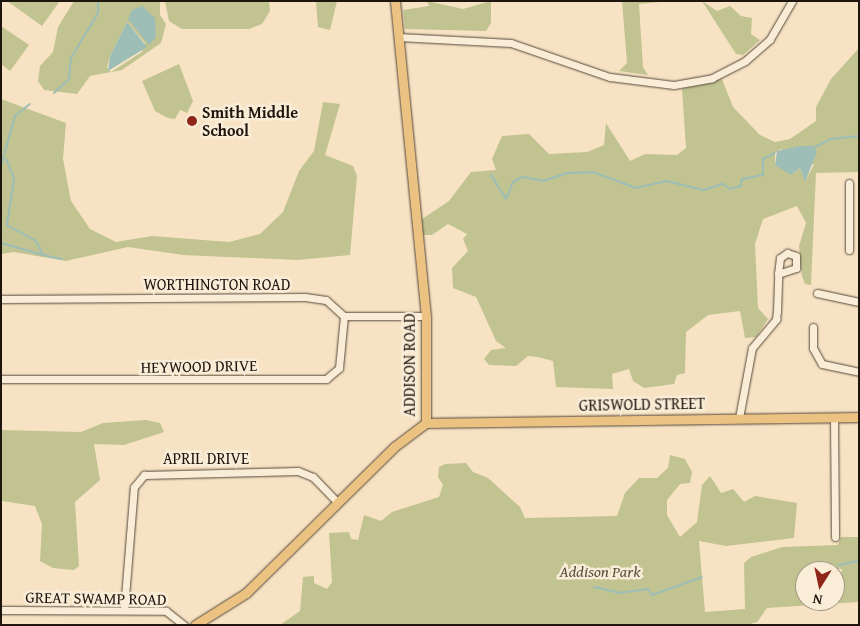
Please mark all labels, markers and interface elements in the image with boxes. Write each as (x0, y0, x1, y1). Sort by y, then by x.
place label: Smith Middle School (202, 102, 298, 140)
marker: Smith Middle School (186, 115, 198, 127)
street label: WORTHINGTON ROAD (144, 274, 290, 294)
street label: ADDISON ROAD (399, 313, 419, 417)
street label: HEYWOOD DRIVE (140, 355, 258, 377)
street label: GRISWOLD STREET (579, 393, 705, 415)
street label: APRIL DRIVE (163, 448, 249, 468)
park label: Addison Park (560, 561, 640, 581)
north arrow (795, 561, 845, 611)
street label: GREAT SWAMP ROAD (25, 587, 167, 609)
text: N (811, 589, 824, 610)

